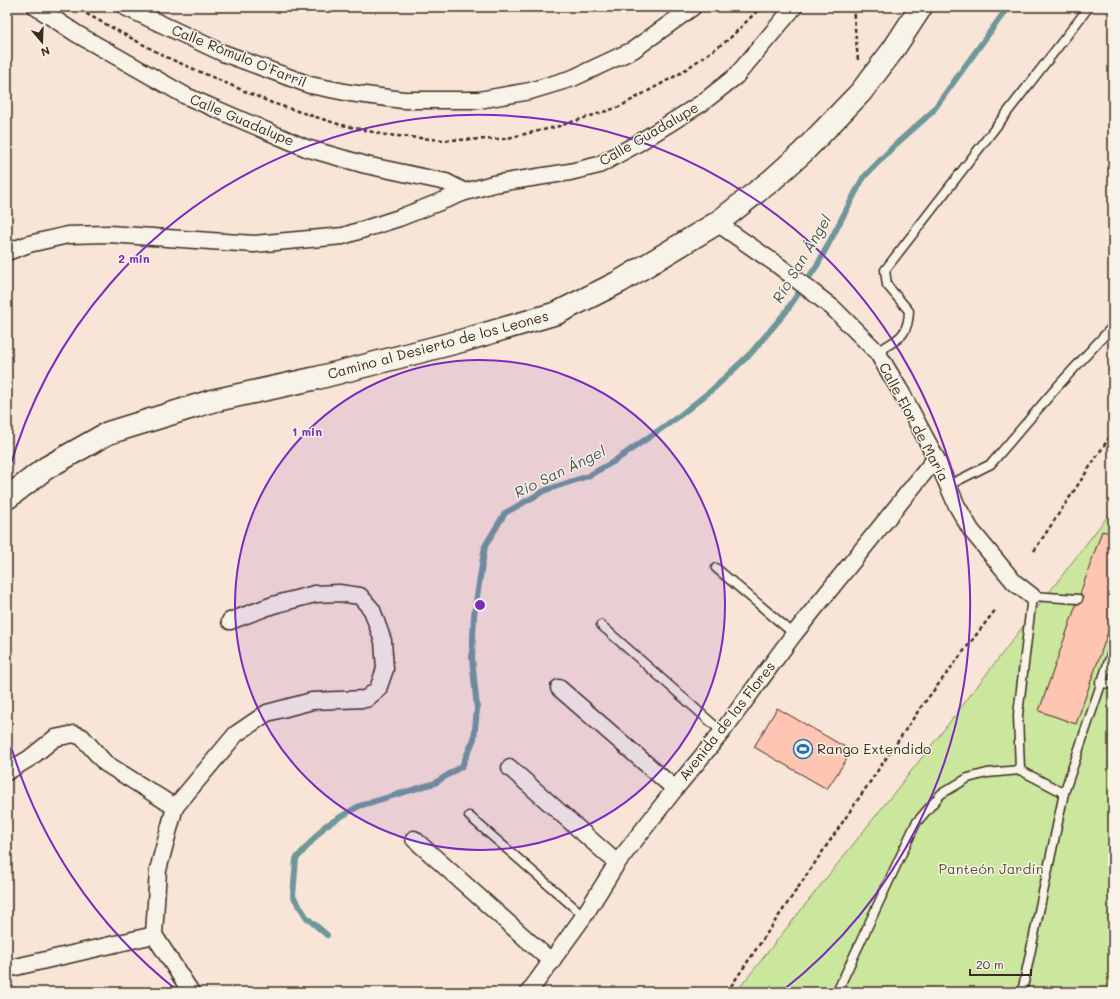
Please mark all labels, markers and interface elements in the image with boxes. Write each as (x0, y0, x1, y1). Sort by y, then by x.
street label: Calle Rómulo O'Farril (169, 20, 309, 91)
north arrow (22, 22, 62, 62)
text: N (39, 43, 52, 60)
street label: Calle Guadalupe (187, 89, 297, 150)
street label: Calle Guadalupe (596, 97, 702, 170)
water label: Río San Ángel (767, 211, 835, 306)
text: 2 min (118, 250, 150, 266)
street label: Camino al Desierto de los Leones (325, 306, 550, 383)
street label: Calle Flor de María (875, 359, 954, 485)
text: 1 min (292, 423, 322, 439)
water label: Río San Ángel (511, 440, 609, 502)
centre of rings (473, 598, 487, 612)
street label: Avenida de las Flores (674, 657, 779, 784)
sports icon: Rango Extendido (792, 738, 814, 760)
place label: Rango Extendido (817, 739, 931, 758)
park label: Panteón Jardín (939, 859, 1043, 878)
scale bar (970, 951, 1031, 977)
text: 20 m (976, 956, 1004, 972)

